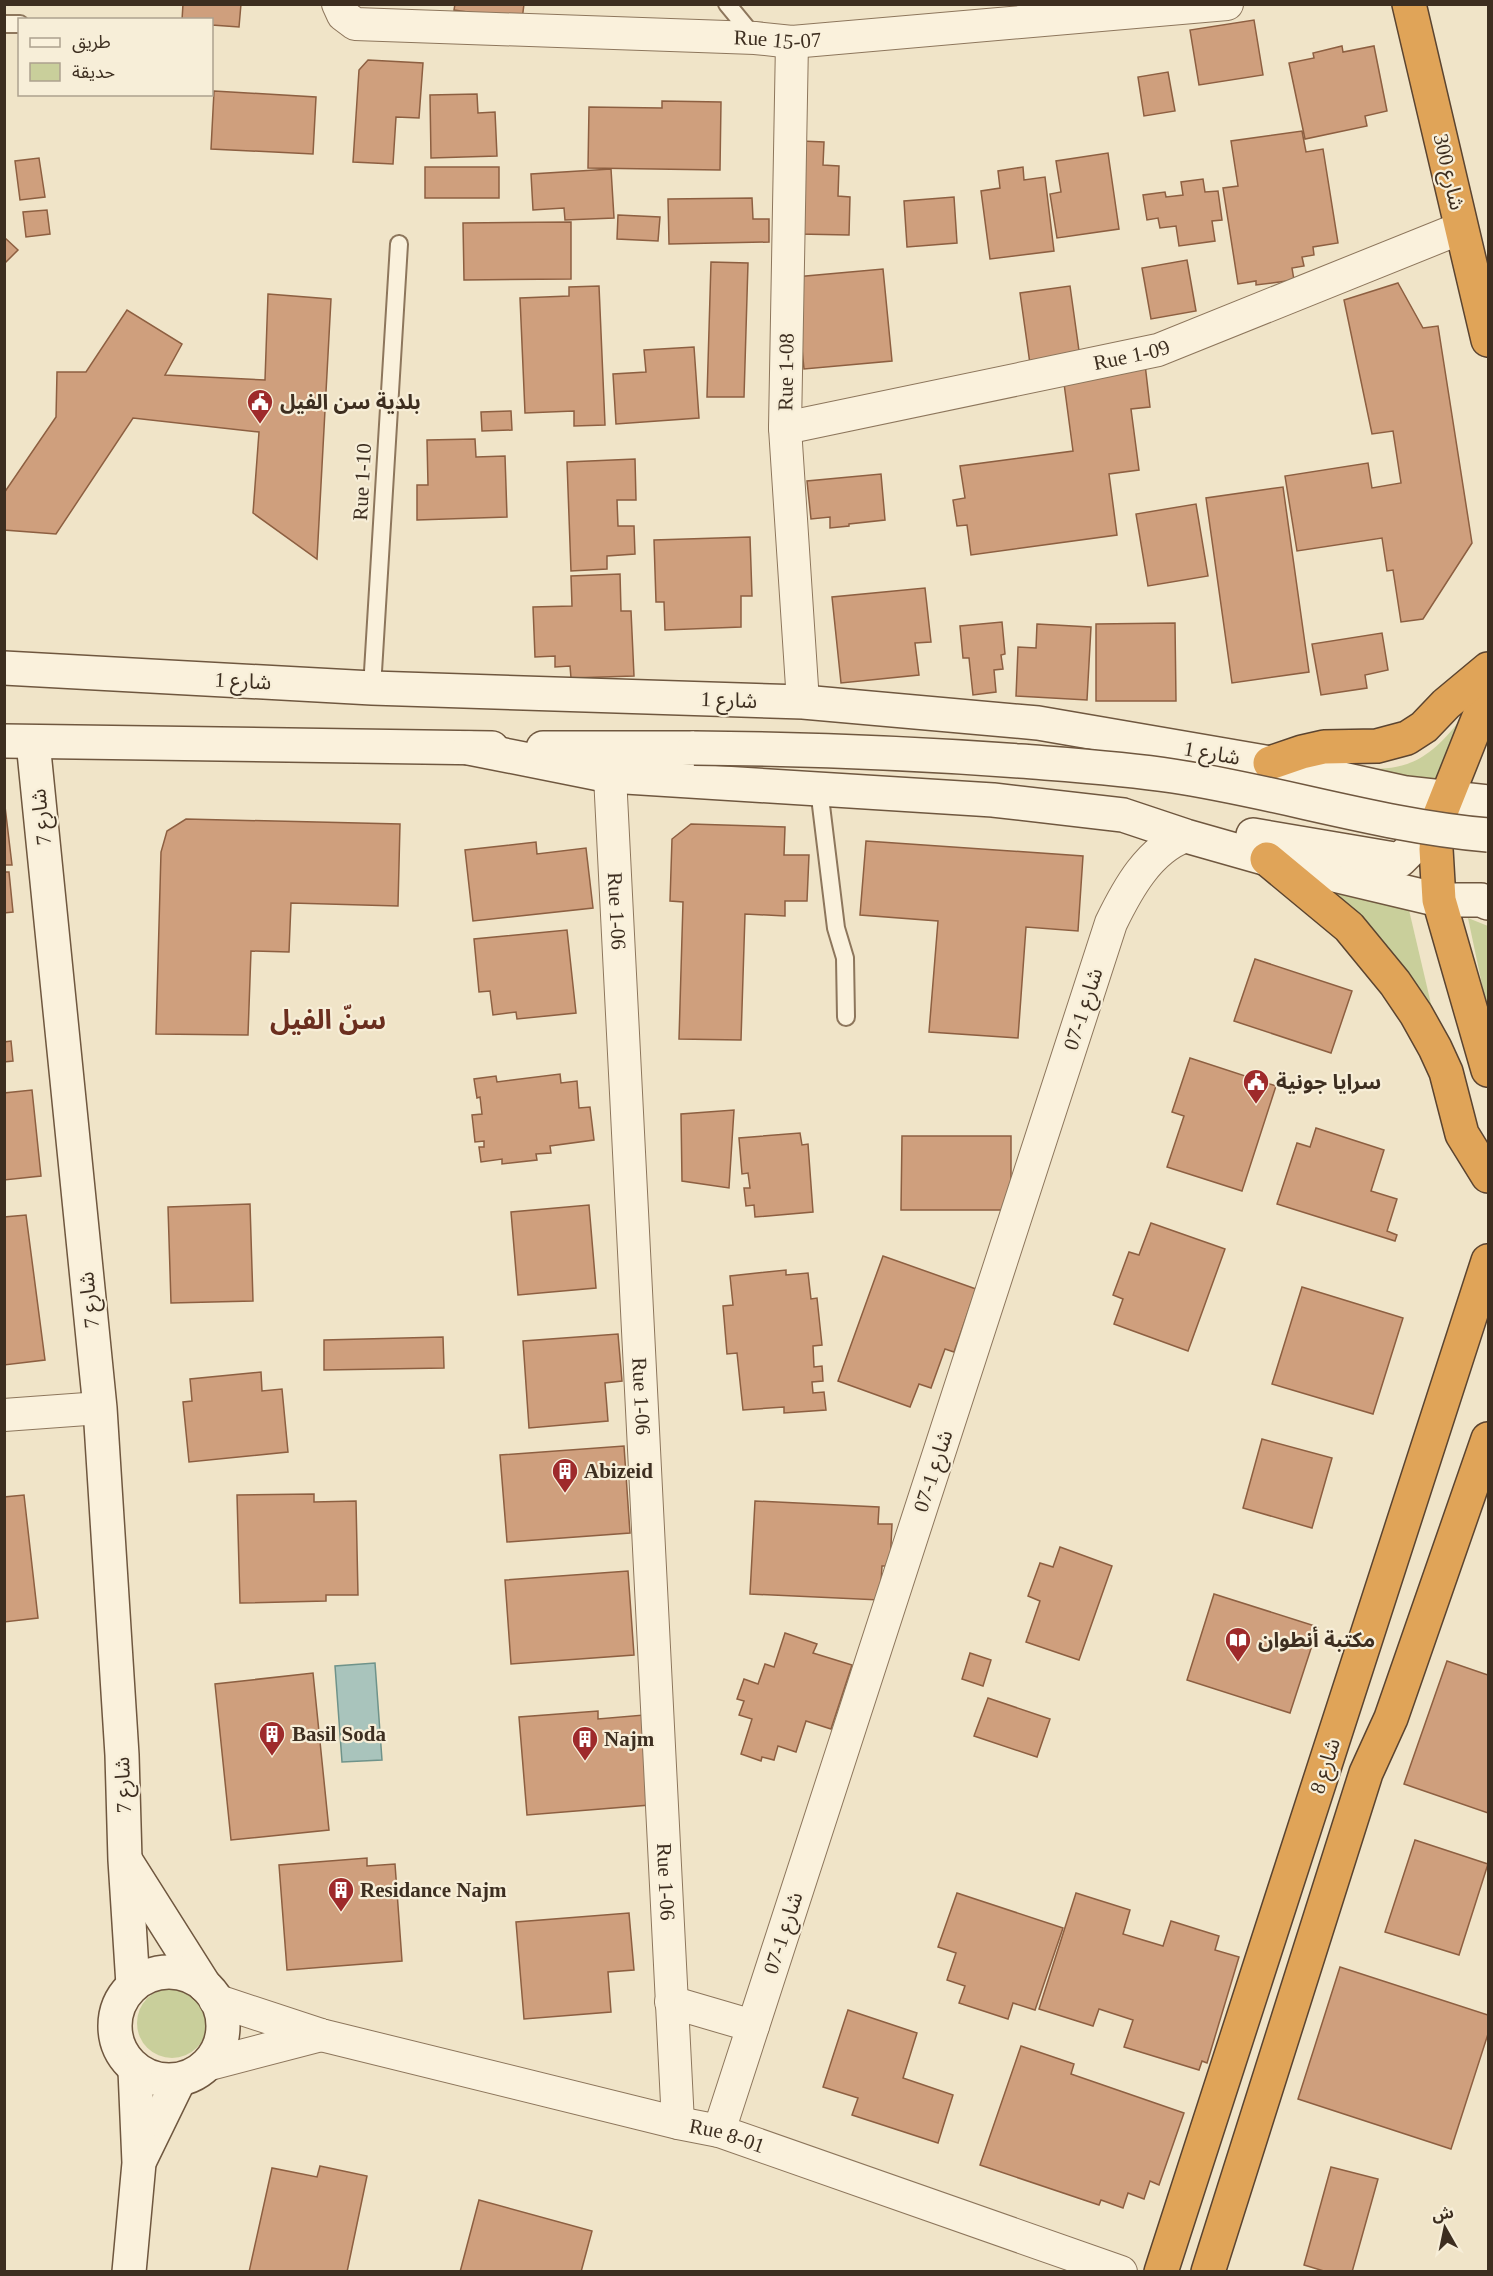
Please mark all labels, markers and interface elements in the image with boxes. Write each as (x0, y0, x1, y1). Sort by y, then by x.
legend (18, 18, 213, 96)
street label: Rue 15-07 (733, 25, 822, 54)
text: طريق (72, 32, 111, 53)
text: حديقة (72, 62, 115, 82)
street label: شارع 300 (1426, 131, 1469, 213)
street label: Rue 1-08 (773, 333, 799, 411)
street label: Rue 1-09 (1091, 334, 1173, 375)
public building icon: بلدية سن الفيل (245, 387, 275, 425)
place label: بلدية سن الفيل (280, 390, 421, 414)
street label: Rue 1-10 (348, 443, 376, 521)
street label: شارع 1 (214, 668, 272, 697)
street label: شارع 1 (700, 687, 758, 716)
street label: شارع 1 (1181, 736, 1242, 773)
street label: شارع 7 (26, 787, 59, 846)
street label: Rue 1-06 (603, 871, 631, 950)
street label: شارع 1-07 (1059, 965, 1110, 1054)
district label: سنّ الفيل (270, 1004, 386, 1035)
public building icon: سرايا جونية (1241, 1067, 1271, 1105)
place label: سرايا جونية (1276, 1070, 1381, 1094)
street label: شارع 7 (74, 1270, 107, 1329)
street label: Rue 1-06 (627, 1357, 655, 1436)
street label: شارع 1-07 (909, 1427, 960, 1516)
building icon: Abizeid (550, 1456, 580, 1494)
place label: Abizeid (584, 1459, 653, 1483)
library icon: مكتبة أنطوان (1223, 1625, 1253, 1663)
place label: مكتبة أنطوان (1258, 1626, 1375, 1652)
building icon: Basil Soda (257, 1719, 287, 1757)
place label: Basil Soda (292, 1722, 386, 1746)
building icon: Najm (570, 1724, 600, 1762)
place label: Najm (604, 1727, 655, 1751)
street label: شارع 8 (1305, 1735, 1348, 1798)
street label: شارع 7 (110, 1756, 139, 1814)
street label: Rue 1-06 (652, 1842, 680, 1921)
building icon: Residance Najm (326, 1875, 356, 1913)
place label: Residance Najm (360, 1878, 507, 1902)
street label: شارع 1-07 (759, 1889, 810, 1978)
street label: Rue 8-01 (687, 2113, 768, 2158)
north arrow (1415, 2198, 1475, 2258)
text: ش (1431, 2204, 1455, 2225)

